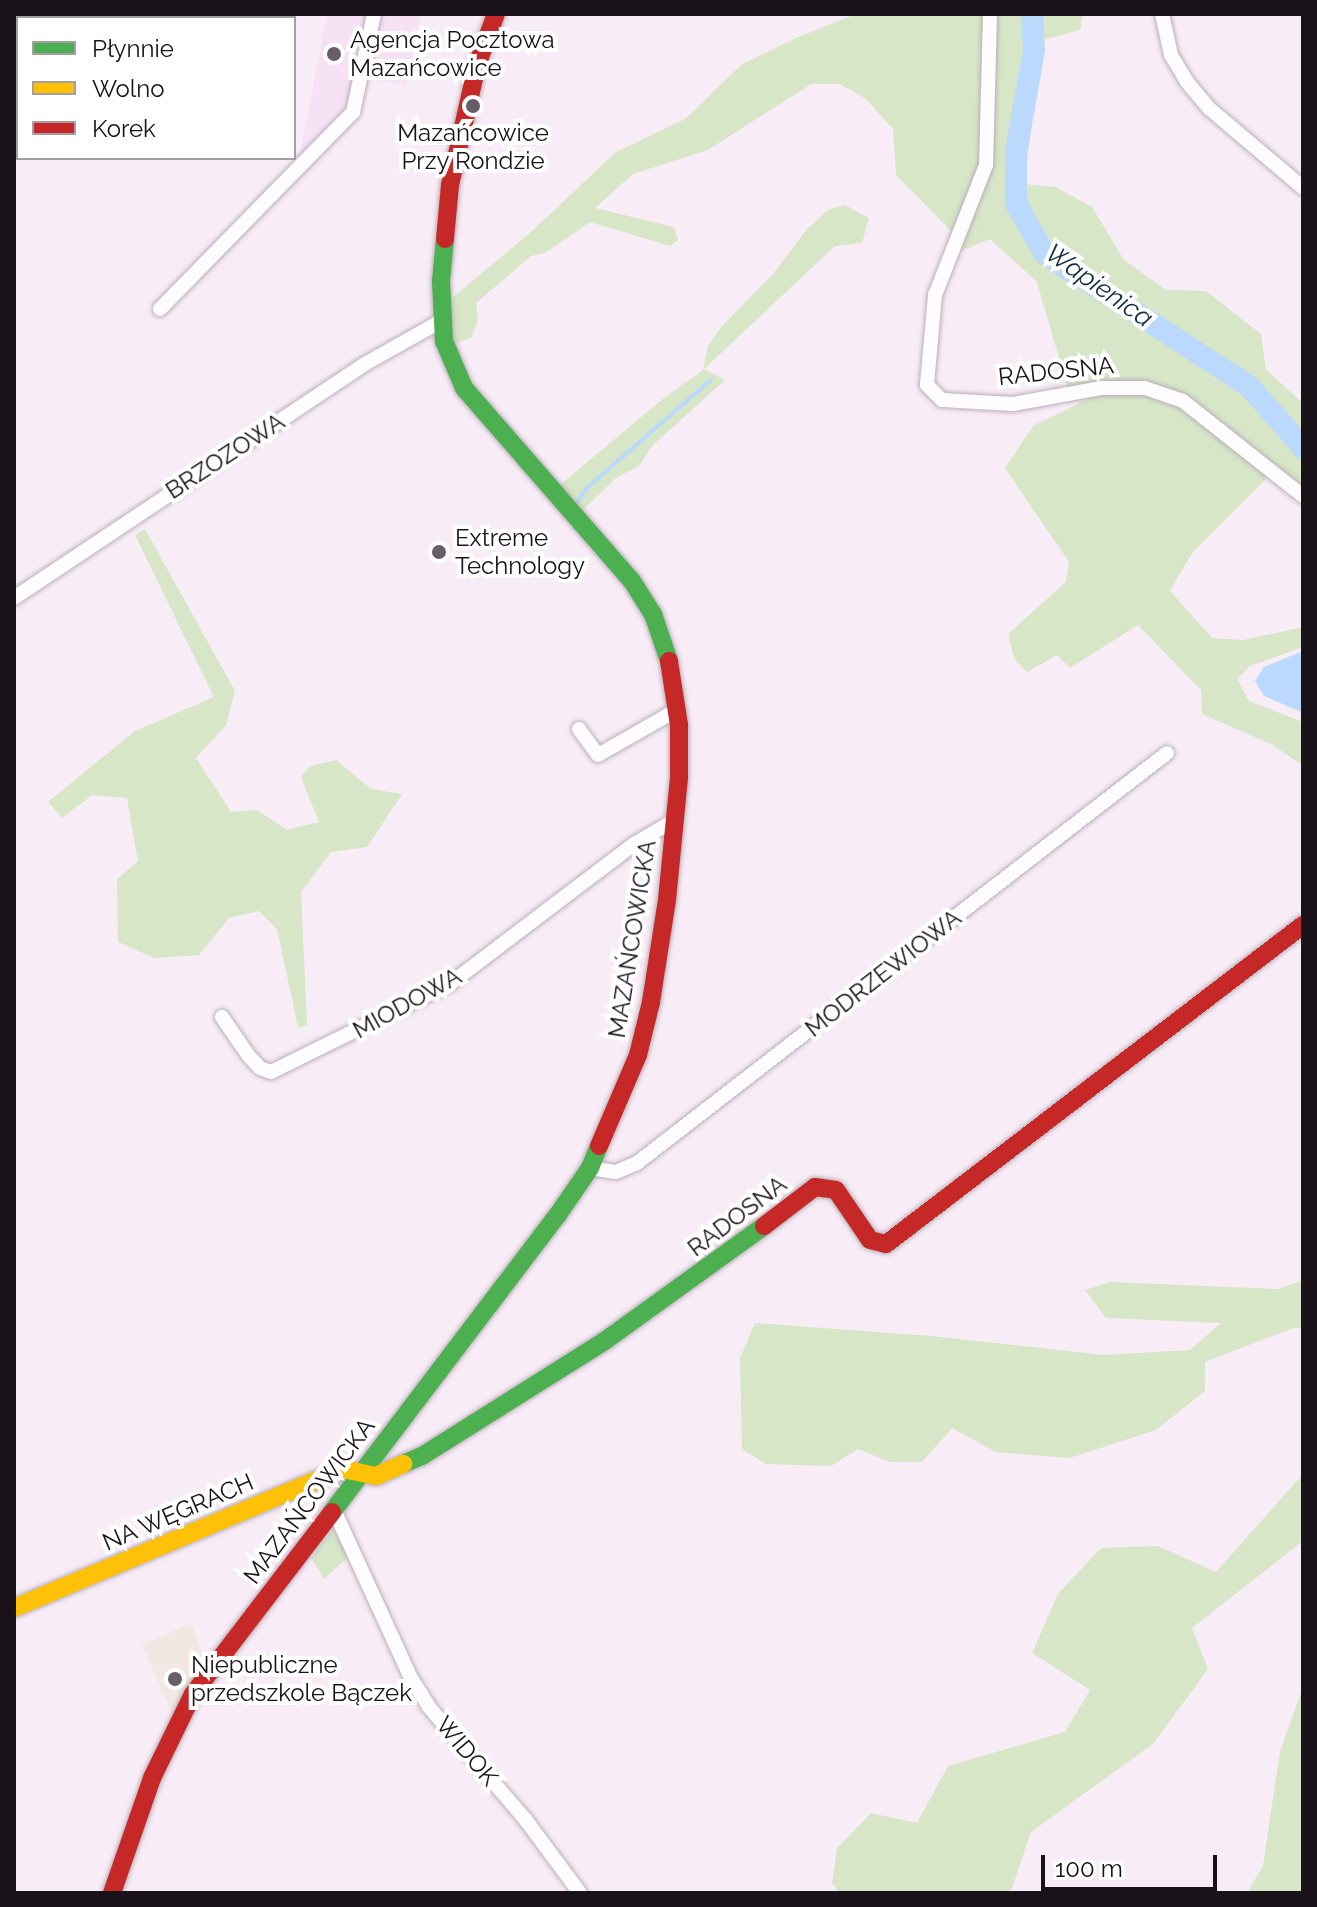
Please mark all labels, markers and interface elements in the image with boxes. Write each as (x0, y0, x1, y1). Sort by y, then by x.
legend (16, 16, 296, 160)
place label: Agencja Pocztowa Mazańcowice (350, 26, 554, 82)
text: Płynnie (92, 34, 174, 63)
marker: Agencja Pocztowa Mazańcowice (325, 45, 343, 63)
text: Wolno (92, 74, 165, 103)
marker: Mazańcowice Przy Rondzie (464, 97, 482, 115)
text: Korek (92, 114, 156, 143)
place label: Mazańcowice Przy Rondzie (397, 119, 549, 175)
water label: Wapienica (1039, 238, 1159, 334)
street label: RADOSNA (997, 351, 1115, 391)
street label: BRZOZOWA (160, 407, 290, 505)
place label: Extreme Technology (455, 524, 585, 580)
marker: Extreme Technology (430, 543, 448, 561)
street label: MAZAŃCOWICKA (602, 838, 662, 1040)
street label: MODRZEWIOWA (799, 903, 967, 1043)
street label: MIODOWA (348, 961, 466, 1045)
street label: RADOSNA (682, 1169, 792, 1263)
street label: MAZAŃCOWICKA (237, 1412, 381, 1590)
street label: NA WĘGRACH (97, 1467, 259, 1557)
place label: Niepubliczne przedszkole Bączek (191, 1651, 412, 1707)
marker: Niepubliczne przedszkole Bączek (166, 1670, 184, 1688)
street label: WIDOK (430, 1710, 504, 1792)
scale bar (1045, 1839, 1221, 1889)
text: 100 m (1055, 1854, 1123, 1883)

